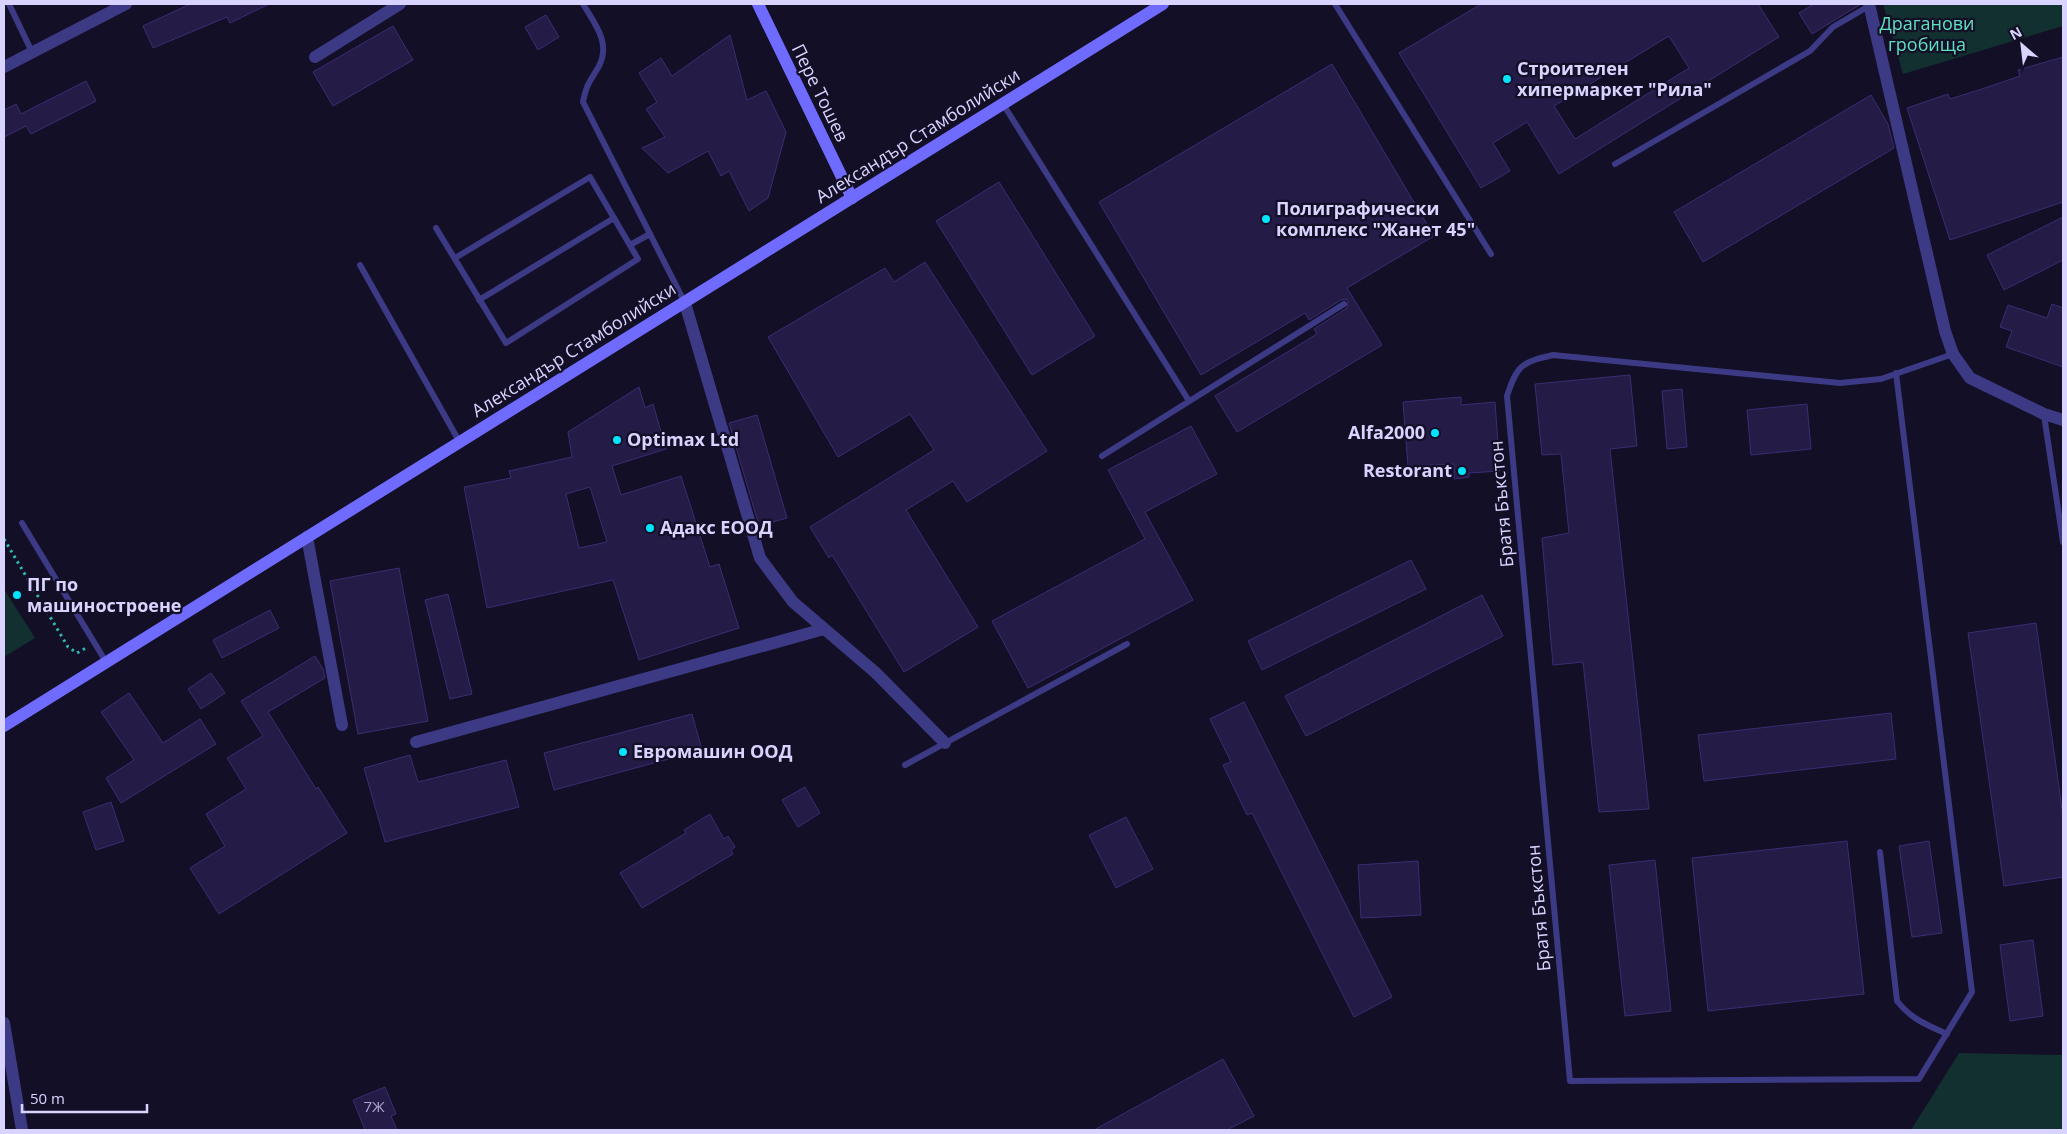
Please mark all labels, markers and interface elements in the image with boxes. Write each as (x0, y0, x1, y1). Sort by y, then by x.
park label: Драганови гробища (1879, 11, 1975, 56)
north arrow (1997, 20, 2047, 70)
text: N (2006, 22, 2025, 44)
street label: Пере Тошев (787, 40, 855, 146)
place label: Строителен хипермаркет "Рила" (1517, 56, 1712, 101)
street label: Александър Стамболийски (811, 62, 1024, 208)
marker: Строителен хипермаркет "Рила" (1501, 73, 1513, 85)
place label: Полиграфически комплекс "Жанет 45" (1276, 196, 1475, 241)
marker: Полиграфически комплекс "Жанет 45" (1260, 213, 1272, 225)
street label: Александър Стамболийски (467, 276, 680, 422)
place label: Alfa2000 (1348, 420, 1425, 444)
place label: Optimax Ltd (627, 427, 739, 451)
marker: Alfa2000 (1429, 427, 1441, 439)
marker: Optimax Ltd (611, 434, 623, 446)
street label: Братя Бъкстон (1484, 440, 1518, 568)
place label: Restorant (1363, 458, 1452, 482)
marker: Restorant (1456, 465, 1468, 477)
place label: Адакс ЕООД (660, 515, 773, 539)
marker: Адакс ЕООД (644, 522, 656, 534)
place label: ПГ по машиностроене (27, 572, 181, 617)
marker: ПГ по машиностроене (11, 589, 23, 601)
place label: Евромашин ООД (633, 739, 793, 763)
marker: Евромашин ООД (617, 746, 629, 758)
street label: Братя Бъкстон (1521, 844, 1555, 972)
scale bar (22, 1082, 148, 1114)
text: 50 m (30, 1088, 65, 1108)
house number: 7Ж (363, 1096, 385, 1116)

